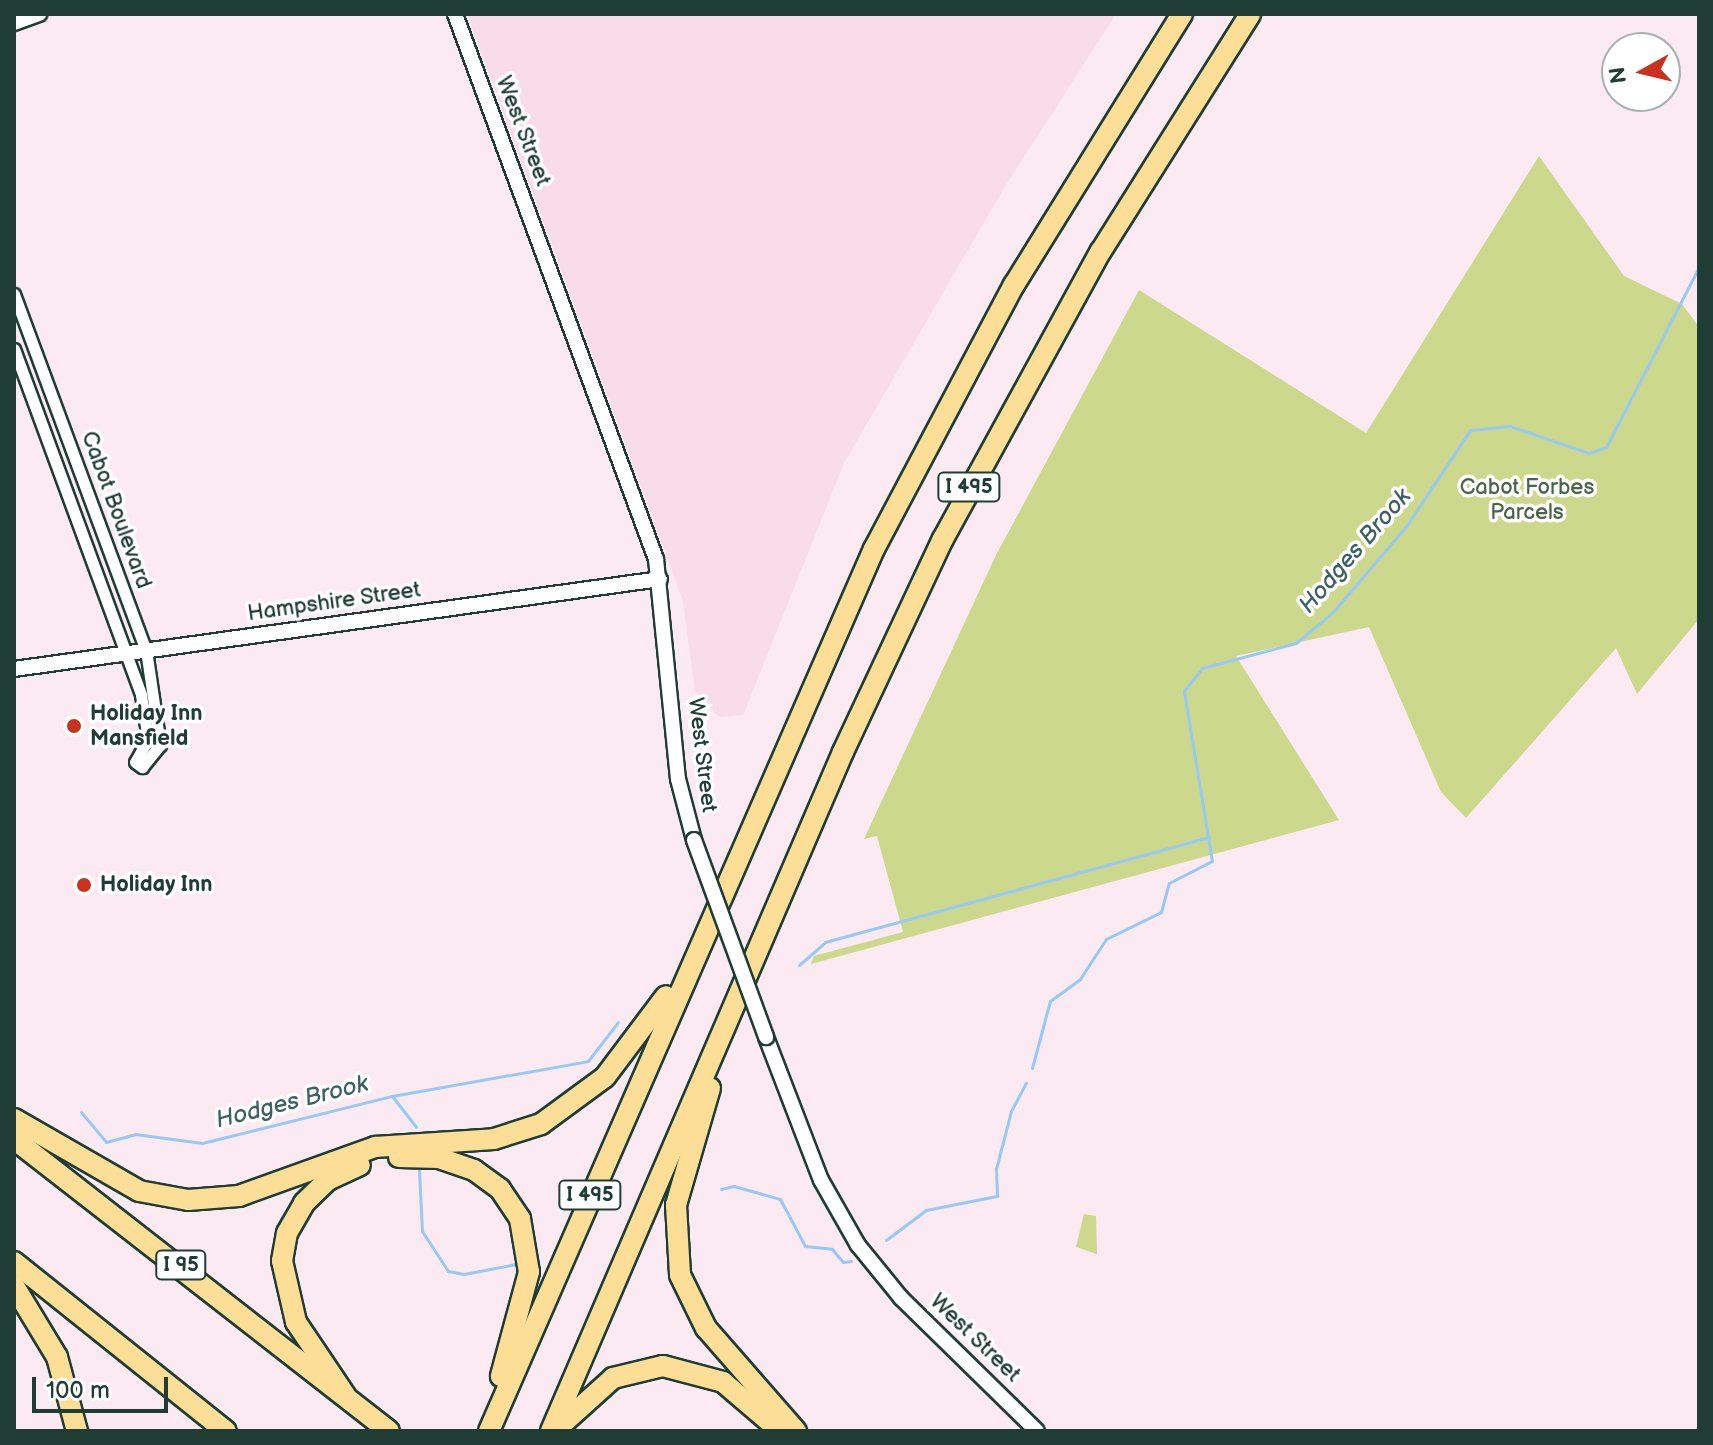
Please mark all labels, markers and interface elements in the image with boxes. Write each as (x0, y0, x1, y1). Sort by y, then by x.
north arrow (1601, 32, 1681, 112)
text: N (1604, 65, 1633, 85)
street label: West Street (490, 72, 556, 190)
street label: Cabot Boulevard (75, 428, 157, 592)
road number: I 495 (937, 471, 1001, 503)
park label: Cabot Forbes Parcels (1460, 474, 1594, 526)
water label: Hodges Brook (1293, 483, 1417, 619)
street label: Hampshire Street (246, 577, 422, 627)
street label: West Street (682, 696, 722, 814)
place label: Holiday Inn Mansfield (90, 700, 203, 752)
marker: Holiday Inn Mansfield (65, 717, 83, 735)
place label: Holiday Inn (100, 872, 213, 898)
marker: Holiday Inn (75, 876, 93, 894)
water label: Hodges Brook (213, 1069, 371, 1135)
road number: I 495 (558, 1179, 622, 1211)
road number: I 95 (155, 1249, 207, 1281)
street label: West Street (924, 1288, 1026, 1388)
scale bar (36, 1361, 172, 1411)
text: 100 m (46, 1376, 110, 1405)

